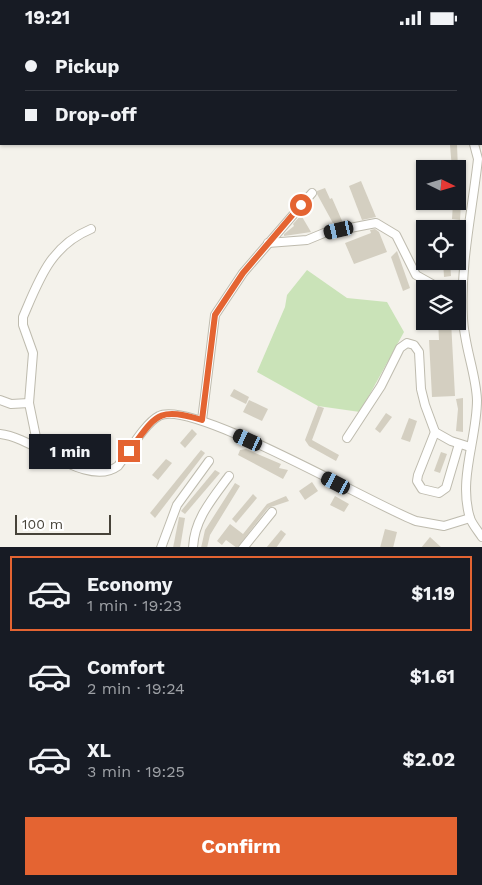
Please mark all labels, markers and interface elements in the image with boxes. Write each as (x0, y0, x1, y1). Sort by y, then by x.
text: 19:21 (25, 6, 70, 29)
text: Pickup (55, 55, 119, 78)
text: Drop-off (55, 103, 137, 126)
north arrow (416, 160, 466, 210)
map controls (416, 160, 466, 330)
route start (290, 194, 312, 216)
car (322, 219, 355, 241)
button: locate (416, 220, 466, 270)
button: layers (416, 280, 466, 330)
car (231, 427, 264, 453)
callout: 1 min (29, 433, 112, 469)
route end (118, 440, 140, 462)
text: 1 min (49, 442, 91, 461)
car (319, 470, 352, 496)
scale bar (15, 513, 111, 536)
text: 100 m (22, 516, 63, 532)
icon: car (27, 571, 72, 616)
text: Economy (87, 573, 172, 596)
text: $1.19 (411, 582, 455, 605)
text: 1 min · 19:23 (87, 596, 182, 615)
icon: car (27, 654, 72, 699)
text: Comfort (87, 656, 165, 679)
text: $1.61 (410, 665, 455, 688)
text: 2 min · 19:24 (87, 679, 185, 698)
icon: car (27, 737, 72, 782)
text: XL (87, 739, 111, 762)
text: $2.02 (403, 748, 455, 771)
text: 3 min · 19:25 (87, 762, 185, 781)
button: Confirm (25, 817, 457, 875)

